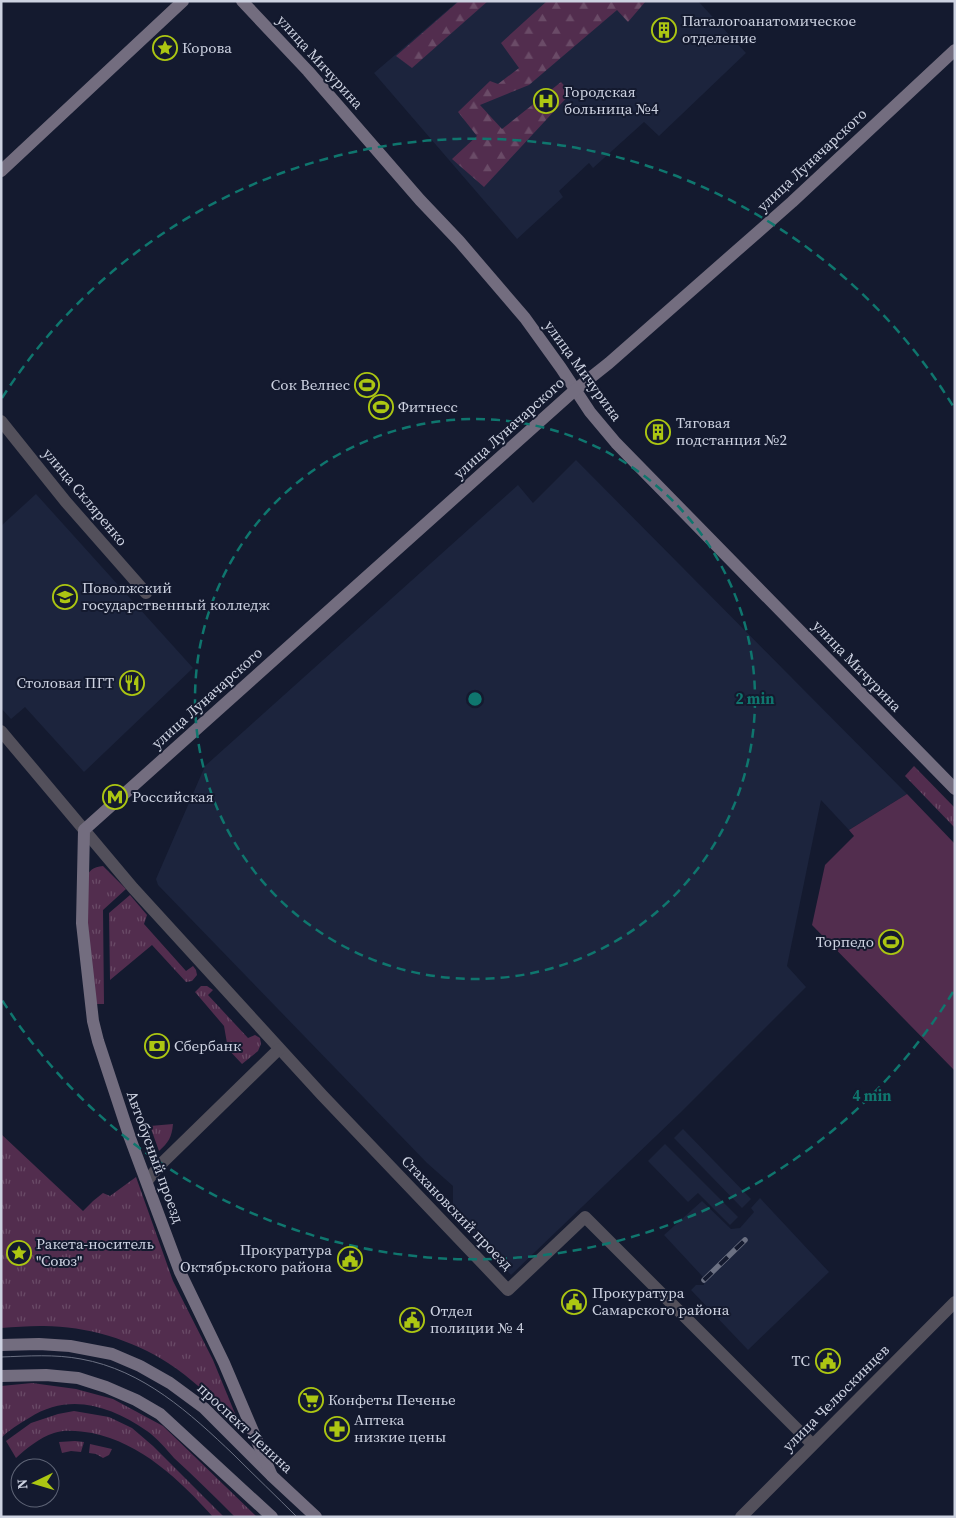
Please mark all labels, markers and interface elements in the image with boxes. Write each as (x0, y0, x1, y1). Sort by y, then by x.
street label: улица Мичурина (272, 10, 369, 114)
place label: Паталогоанатомическое отделение (682, 10, 857, 48)
building icon: Паталогоанатомическое отделение (651, 17, 677, 43)
place icon: Корова (152, 35, 178, 61)
place label: Корова (182, 37, 232, 58)
place label: Городская больница №4 (564, 81, 659, 119)
hospital icon: Городская больница №4 (533, 88, 559, 114)
street label: улица Луначарского (752, 103, 871, 216)
street label: улица Мичурина (540, 316, 627, 426)
sports icon: Сок Велнес (354, 372, 380, 398)
street label: улица Луначарского (449, 372, 569, 483)
place label: Сок Велнес (271, 374, 350, 395)
sports icon: Фитнесс (368, 394, 394, 420)
place label: Фитнесс (398, 396, 458, 417)
place label: Тяговая подстанция №2 (676, 412, 787, 450)
building icon: Тяговая подстанция №2 (645, 419, 671, 445)
street label: улица Скляренко (38, 443, 133, 550)
place label: Поволжский государственный колледж (82, 577, 271, 615)
school or university icon: Поволжский государственный колледж (52, 584, 78, 610)
street label: улица Мичурина (808, 615, 907, 716)
street label: улица Луначарского (147, 642, 267, 753)
restaurant icon: Столовая ПГТ (119, 670, 145, 696)
place label: Столовая ПГТ (16, 672, 114, 693)
text: 2 min (736, 688, 774, 709)
centre of rings (466, 690, 484, 708)
metro station icon: Российская (102, 784, 128, 810)
place label: Российская (132, 786, 214, 807)
sports icon: Торпедо (878, 929, 904, 955)
place label: Торпедо (816, 931, 874, 952)
bank icon: Сбербанк (144, 1033, 170, 1059)
place label: Сбербанк (174, 1035, 242, 1056)
text: 4 min (853, 1085, 891, 1106)
street label: Автобусный проезд (122, 1088, 189, 1226)
street label: Стахановский проезд (397, 1151, 518, 1275)
place label: Ракета-носитель "Союз" (36, 1233, 154, 1271)
place label: Прокуратура Октябрьского района (180, 1239, 332, 1277)
place icon: Ракета-носитель "Союз" (6, 1240, 32, 1266)
public building icon: Прокуратура Октябрьского района (337, 1246, 363, 1272)
place label: Прокуратура Самарского района (592, 1282, 730, 1320)
public building icon: Прокуратура Самарского района (561, 1289, 587, 1315)
place label: Отдел полиции № 4 (430, 1300, 524, 1338)
public building icon: Отдел полиции № 4 (399, 1307, 425, 1333)
street label: улица Челюскинцев (778, 1339, 894, 1456)
public building icon: ТС (815, 1348, 841, 1374)
place label: ТС (792, 1350, 810, 1371)
street label: проспект Ленина (193, 1378, 298, 1478)
supermarket icon: Конфеты Печенье (298, 1387, 324, 1413)
place label: Конфеты Печенье (328, 1389, 456, 1410)
place label: Аптека низкие цены (354, 1409, 446, 1447)
pharmacy icon: Аптека низкие цены (324, 1416, 350, 1442)
north arrow (10, 1458, 60, 1508)
text: N (12, 1478, 32, 1490)

